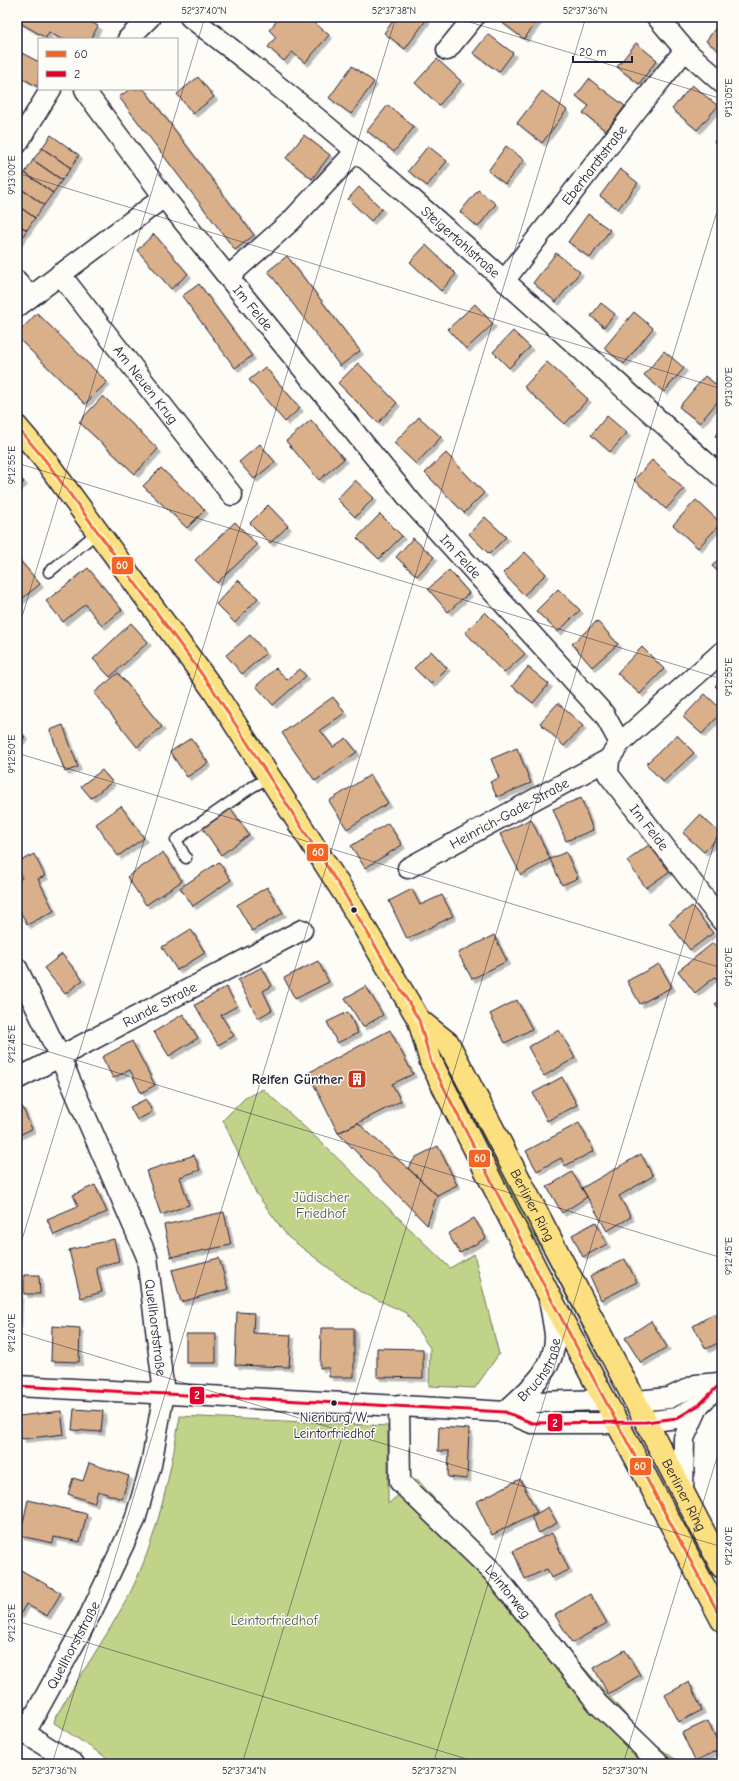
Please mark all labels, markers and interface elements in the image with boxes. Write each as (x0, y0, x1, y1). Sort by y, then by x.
text: 52°37'40"N (181, 5, 227, 17)
text: 52°37'38"N (372, 5, 416, 17)
text: 52°37'36"N (563, 5, 607, 17)
legend (38, 38, 178, 90)
scale bar (573, 38, 632, 64)
text: 20 m (579, 45, 607, 59)
text: 60 (74, 47, 88, 61)
text: 2 (74, 67, 80, 81)
text: 9°13'05"E (723, 78, 735, 118)
street label: Eberhardtstraße (558, 122, 631, 209)
text: 9°13'00"E (6, 155, 18, 195)
street label: Steigertahlstraße (417, 203, 503, 282)
street label: Im Felde (229, 282, 276, 334)
street label: Am Neuen Krug (110, 342, 182, 428)
text: 9°13'00"E (723, 367, 735, 407)
text: 9°12'55"E (6, 446, 18, 484)
street label: Im Felde (436, 531, 485, 582)
line badge: 60 (111, 556, 134, 575)
text: 60 (116, 559, 128, 572)
text: 9°12'55"E (723, 658, 735, 696)
text: 9°12'50"E (6, 734, 18, 774)
street label: Heinrich-Gade-Straße (447, 775, 572, 853)
street label: Im Felde (626, 801, 672, 854)
line badge: 60 (306, 843, 329, 862)
text: 60 (312, 846, 324, 859)
unlabelled marker (349, 905, 359, 915)
text: 9°12'50"E (723, 947, 735, 987)
street label: Runde Straße (120, 979, 200, 1031)
text: 9°12'45"E (6, 1025, 18, 1063)
building icon: Reifen Günther (346, 1068, 368, 1090)
place label: Reifen Günther (252, 1071, 343, 1088)
line badge: 60 (468, 1149, 491, 1168)
text: 60 (474, 1152, 486, 1165)
street label: Berliner Ring (506, 1166, 558, 1244)
park label: Jüdischer Friedhof (293, 1189, 350, 1222)
text: 9°12'45"E (723, 1237, 735, 1275)
street label: Quellhorststraße (141, 1278, 170, 1377)
text: 9°12'40"E (6, 1314, 18, 1352)
street label: Bruchstraße (514, 1337, 564, 1405)
line badge: 2 (189, 1386, 205, 1405)
text: 2 (194, 1389, 200, 1402)
marker: Nienburg/W, Leintorfriedhof (329, 1398, 339, 1408)
place label: Nienburg/W, Leintorfriedhof (294, 1410, 376, 1441)
line badge: 2 (547, 1413, 563, 1432)
text: 2 (552, 1417, 558, 1430)
street label: Berliner Ring (658, 1456, 710, 1534)
line badge: 60 (629, 1457, 652, 1476)
text: 60 (634, 1460, 646, 1473)
text: 9°12'40"E (723, 1527, 735, 1565)
street label: Leintorweg (481, 1561, 534, 1622)
street label: Quellhorststraße (43, 1598, 104, 1692)
text: 9°12'35"E (6, 1604, 18, 1642)
park label: Leintorfriedhof (230, 1612, 319, 1629)
text: 52°37'36"N (32, 1765, 76, 1777)
text: 52°37'34"N (222, 1765, 266, 1777)
text: 52°37'32"N (412, 1765, 456, 1777)
text: 52°37'30"N (602, 1765, 648, 1777)

